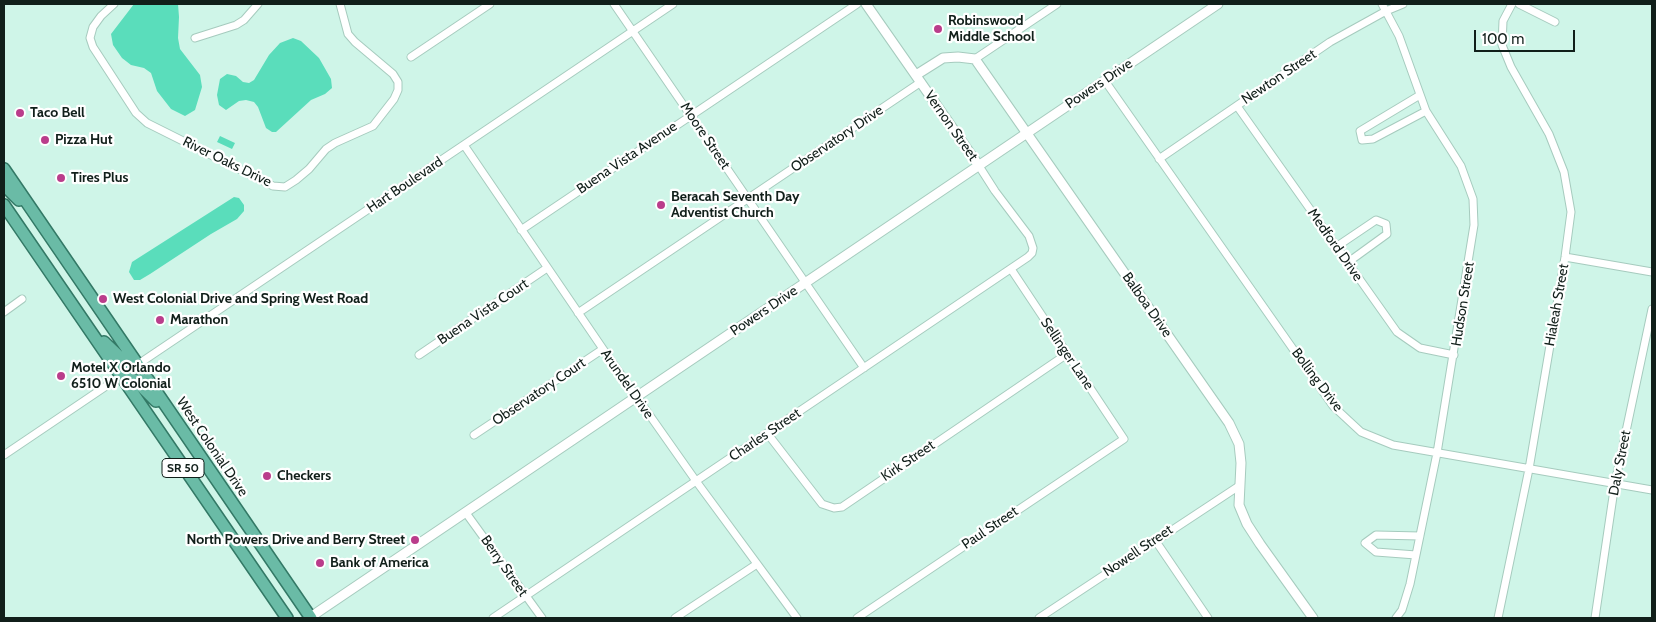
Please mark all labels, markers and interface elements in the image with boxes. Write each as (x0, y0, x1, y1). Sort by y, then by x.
place label: Robinswood Middle School (948, 13, 1035, 46)
scale bar (1476, 20, 1577, 52)
marker: Robinswood Middle School (932, 23, 944, 35)
text: 100 m (1482, 30, 1524, 48)
street label: Newton Street (1239, 46, 1319, 108)
street label: Powers Drive (1062, 55, 1136, 113)
street label: Vernon Street (921, 88, 981, 164)
street label: Moore Street (676, 99, 734, 173)
street label: Observatory Drive (788, 102, 886, 176)
place label: Taco Bell (30, 105, 85, 121)
marker: Taco Bell (14, 107, 26, 119)
street label: Buena Vista Avenue (574, 118, 680, 198)
place label: Pizza Hut (55, 132, 113, 148)
street label: River Oaks Drive (180, 133, 274, 191)
marker: Pizza Hut (39, 134, 51, 146)
street label: Hart Boulevard (364, 153, 446, 217)
place label: Tires Plus (71, 170, 128, 186)
marker: Tires Plus (55, 172, 67, 184)
place label: Beracah Seventh Day Adventist Church (671, 189, 799, 222)
marker: Beracah Seventh Day Adventist Church (655, 199, 667, 211)
street label: Medford Drive (1304, 205, 1366, 285)
street label: Hudson Street (1448, 261, 1478, 347)
street label: Hialeah Street (1541, 263, 1573, 347)
street label: Balboa Drive (1119, 269, 1175, 341)
street label: Buena Vista Court (435, 276, 531, 348)
street label: Powers Drive (727, 282, 801, 340)
place label: West Colonial Drive and Spring West Road (113, 291, 368, 307)
marker: West Colonial Drive and Spring West Road (97, 293, 109, 305)
place label: Marathon (170, 312, 228, 328)
marker: Marathon (154, 314, 166, 326)
street label: Sellinger Lane (1037, 315, 1097, 393)
street label: Bolling Drive (1288, 345, 1346, 415)
street label: Arundel Drive (597, 346, 657, 422)
street label: Observatory Court (489, 355, 589, 429)
place label: Motel X Orlando 6510 W Colonial (71, 360, 171, 392)
marker: Motel X Orlando 6510 W Colonial (55, 370, 67, 382)
street label: West Colonial Drive (173, 394, 251, 500)
street label: Charles Street (726, 405, 804, 465)
street label: Daly Street (1605, 429, 1635, 497)
street label: Kirk Street (878, 437, 938, 485)
road number: SR 50 (162, 458, 204, 478)
place label: Checkers (277, 468, 331, 484)
marker: Checkers (261, 470, 273, 482)
street label: Paul Street (959, 503, 1021, 553)
street label: Nowell Street (1100, 522, 1176, 580)
place label: North Powers Drive and Berry Street (187, 532, 405, 548)
street label: Berry Street (477, 532, 531, 600)
marker: North Powers Drive and Berry Street (409, 534, 421, 546)
place label: Bank of America (330, 555, 429, 571)
marker: Bank of America (314, 557, 326, 569)

